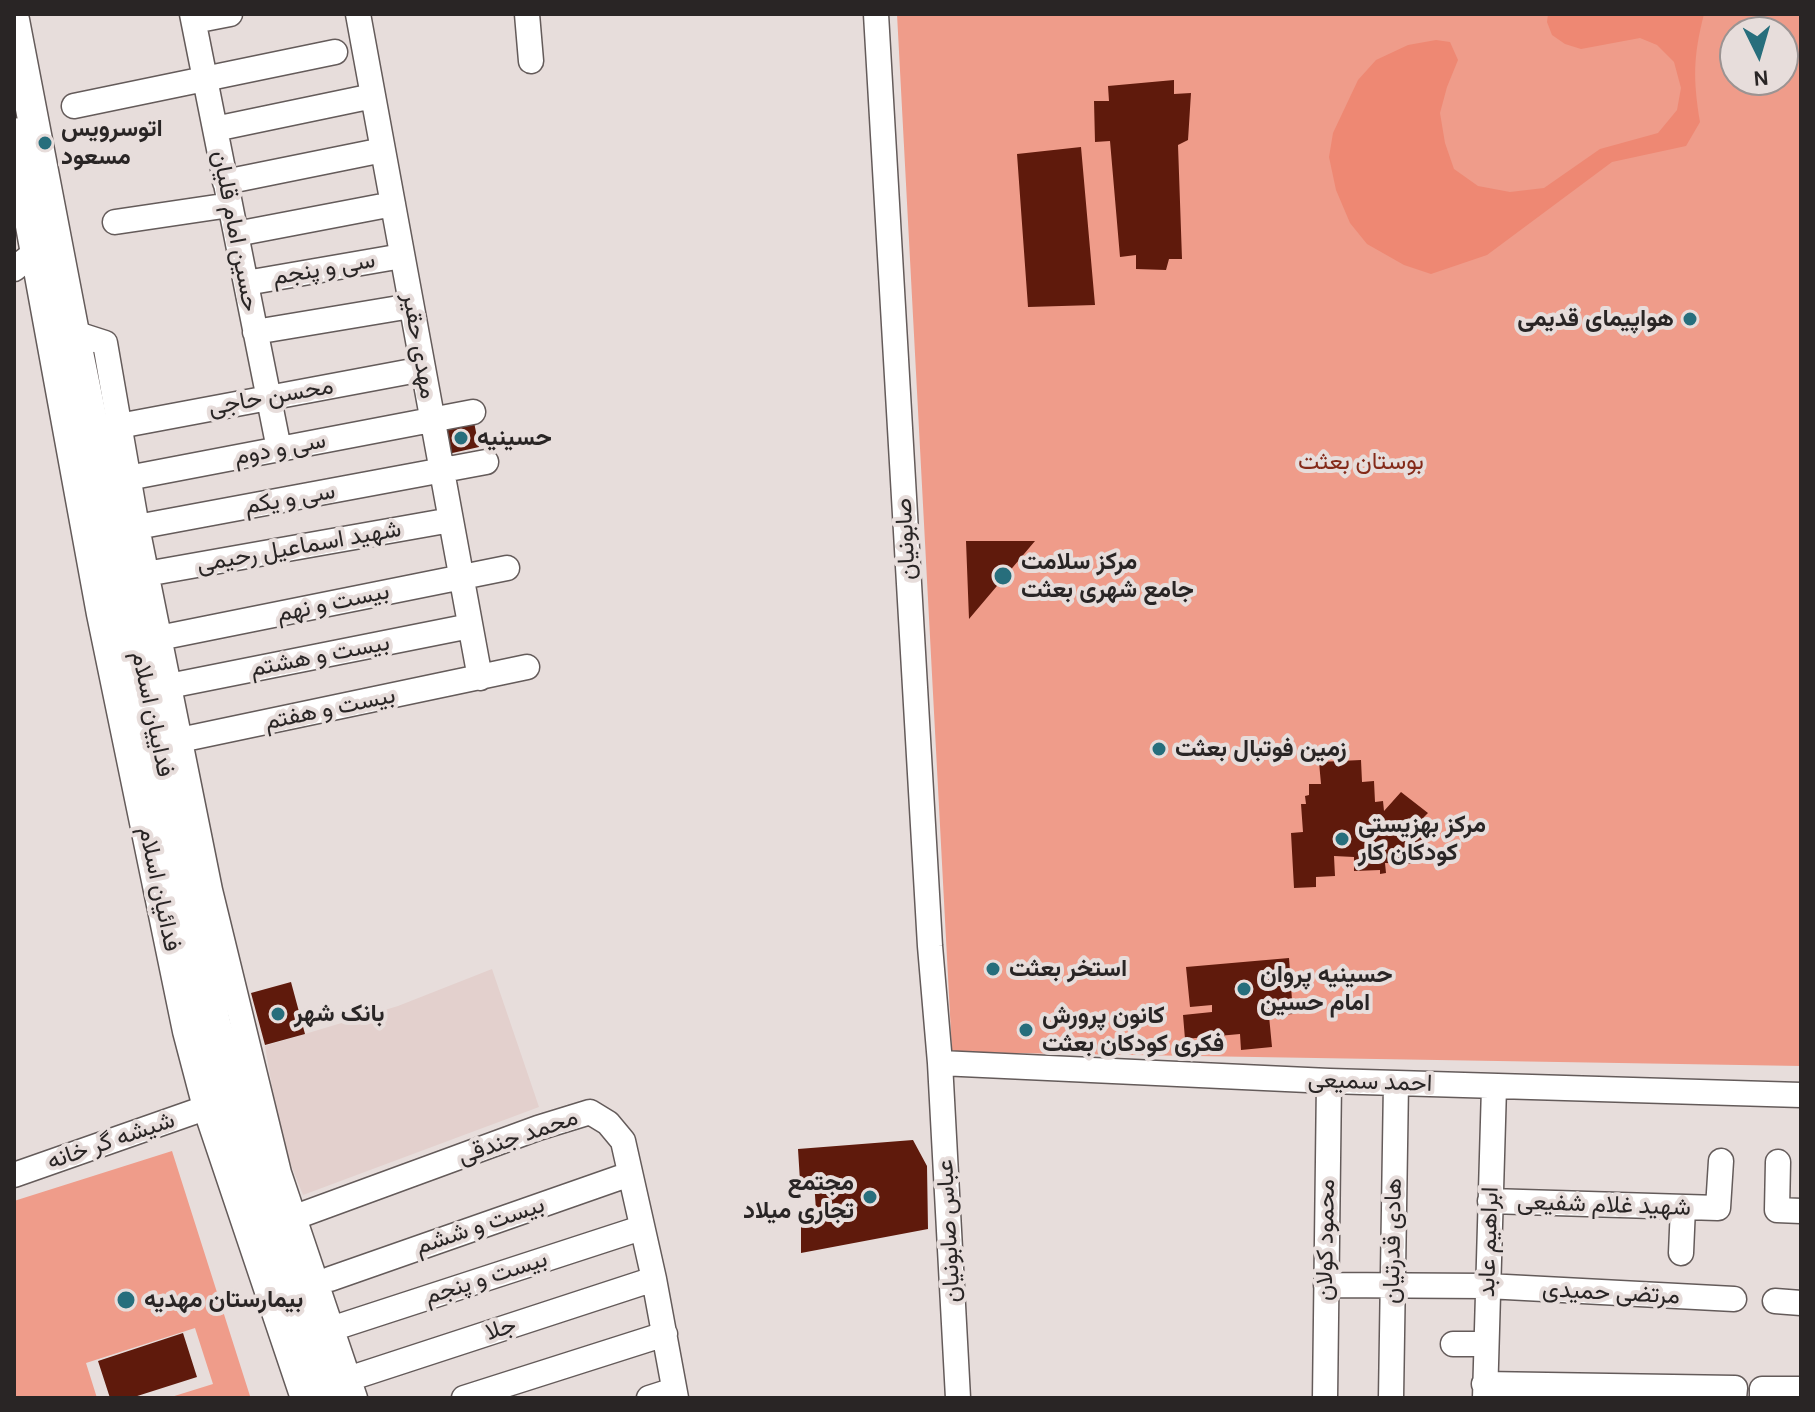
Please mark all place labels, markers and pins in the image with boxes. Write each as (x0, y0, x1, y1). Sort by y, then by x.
place label: اتوسرویس مسعود (61, 115, 163, 171)
marker: اتوسرویس مسعود (36, 134, 54, 152)
place label: هواپیمای قدیمی (1517, 305, 1674, 333)
marker: هواپیمای قدیمی (1681, 310, 1699, 328)
place label: حسینیه (477, 424, 552, 452)
marker: حسینیه (452, 429, 470, 447)
place label: مرکز سلامت جامع شهری بعثت (1021, 548, 1194, 604)
marker: مرکز سلامت جامع شهری بعثت (992, 565, 1014, 587)
place label: زمین فوتبال بعثت (1175, 735, 1347, 763)
marker: زمین فوتبال بعثت (1150, 740, 1168, 758)
place label: مرکز بهزیستی کودکان کار (1358, 811, 1486, 867)
marker: مرکز بهزیستی کودکان کار (1333, 830, 1351, 848)
place label: استخر بعثت (1009, 955, 1127, 983)
marker: استخر بعثت (984, 960, 1002, 978)
place label: حسینیه پروان امام حسین (1260, 961, 1393, 1017)
marker: حسینیه پروان امام حسین (1235, 980, 1253, 998)
place label: بانک شهر (294, 1000, 385, 1028)
place label: کانون پرورش فکری کودکان بعثت (1042, 1002, 1224, 1058)
marker: بانک شهر (269, 1005, 287, 1023)
marker: کانون پرورش فکری کودکان بعثت (1017, 1021, 1035, 1039)
place label: مجتمع تجاری میلاد (743, 1169, 854, 1225)
marker: مجتمع تجاری میلاد (861, 1188, 879, 1206)
place label: بیمارستان مهدیه (144, 1286, 303, 1314)
marker: بیمارستان مهدیه (115, 1289, 137, 1311)

